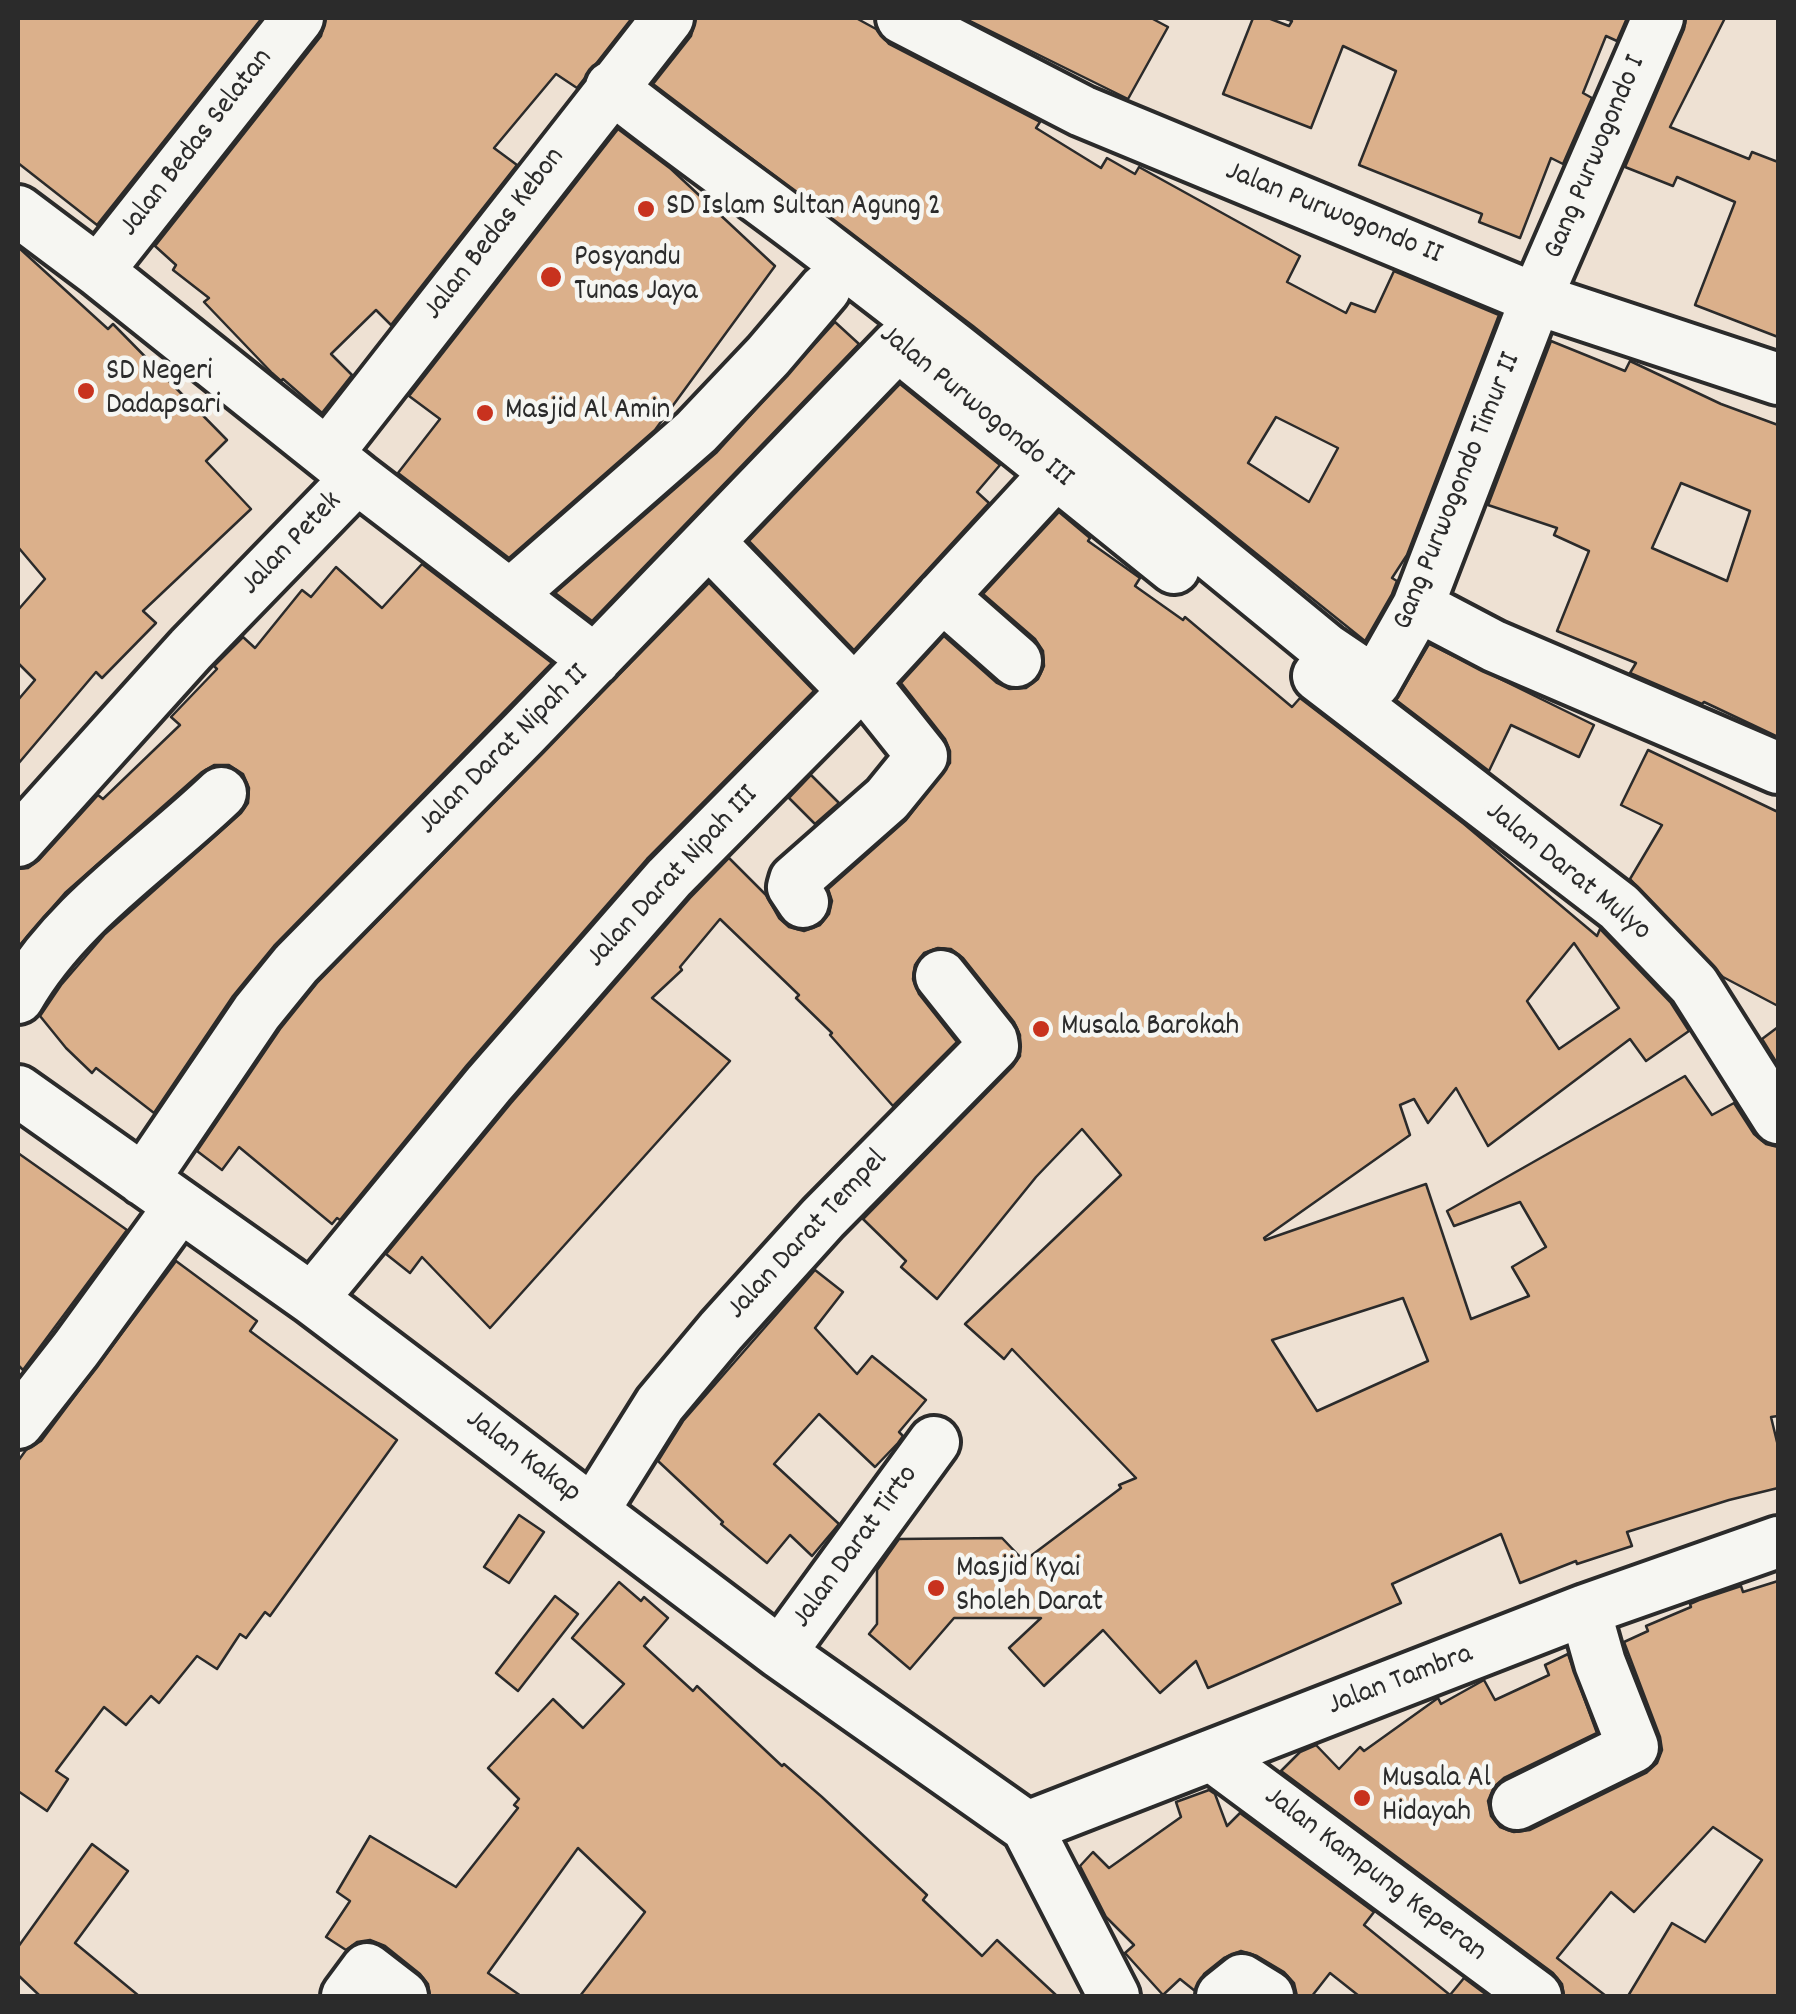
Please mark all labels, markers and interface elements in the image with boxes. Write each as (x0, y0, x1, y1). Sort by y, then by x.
street label: Jalan Bedas Selatan (113, 43, 283, 245)
street label: Gang Purwogondo I (1538, 51, 1656, 265)
street label: Jalan Bedas Kebon (417, 141, 575, 329)
street label: Jalan Purwogondo II (1219, 155, 1447, 275)
place label: SD Islam Sultan Agung 2 (666, 191, 941, 227)
marker: SD Islam Sultan Agung 2 (635, 198, 657, 220)
place label: Posyandu Tunas Jaya (574, 242, 698, 312)
marker: Posyandu Tunas Jaya (538, 264, 564, 290)
street label: Jalan Purwogondo III (870, 319, 1080, 497)
street label: Gang Purwogondo Timur II (1387, 348, 1531, 636)
place label: SD Negeri Dadapsari (106, 356, 221, 426)
marker: SD Negeri Dadapsari (75, 380, 97, 402)
place label: Masjid Al Amin (505, 395, 670, 431)
marker: Masjid Al Amin (474, 402, 496, 424)
street label: Jalan Petek (235, 486, 351, 604)
street label: Jalan Darat Nipah II (412, 658, 598, 844)
street label: Jalan Darat Nipah III (580, 779, 768, 977)
street label: Jalan Darat Mulyo (1477, 795, 1657, 951)
place label: Musala Barokah (1061, 1011, 1239, 1047)
marker: Musala Barokah (1030, 1018, 1052, 1040)
street label: Jalan Darat Tempel (721, 1143, 897, 1329)
street label: Jalan Kakap (457, 1403, 587, 1513)
street label: Jalan Darat Tirto (786, 1459, 928, 1637)
place label: Masjid Kyai Sholeh Darat (956, 1553, 1103, 1624)
marker: Masjid Kyai Sholeh Darat (925, 1577, 947, 1599)
street label: Jalan Tambra (1324, 1638, 1478, 1726)
place label: Musala Al Hidayah (1382, 1763, 1491, 1834)
street label: Jalan Kampung Keperan (1256, 1781, 1492, 1971)
marker: Musala Al Hidayah (1351, 1787, 1373, 1809)

